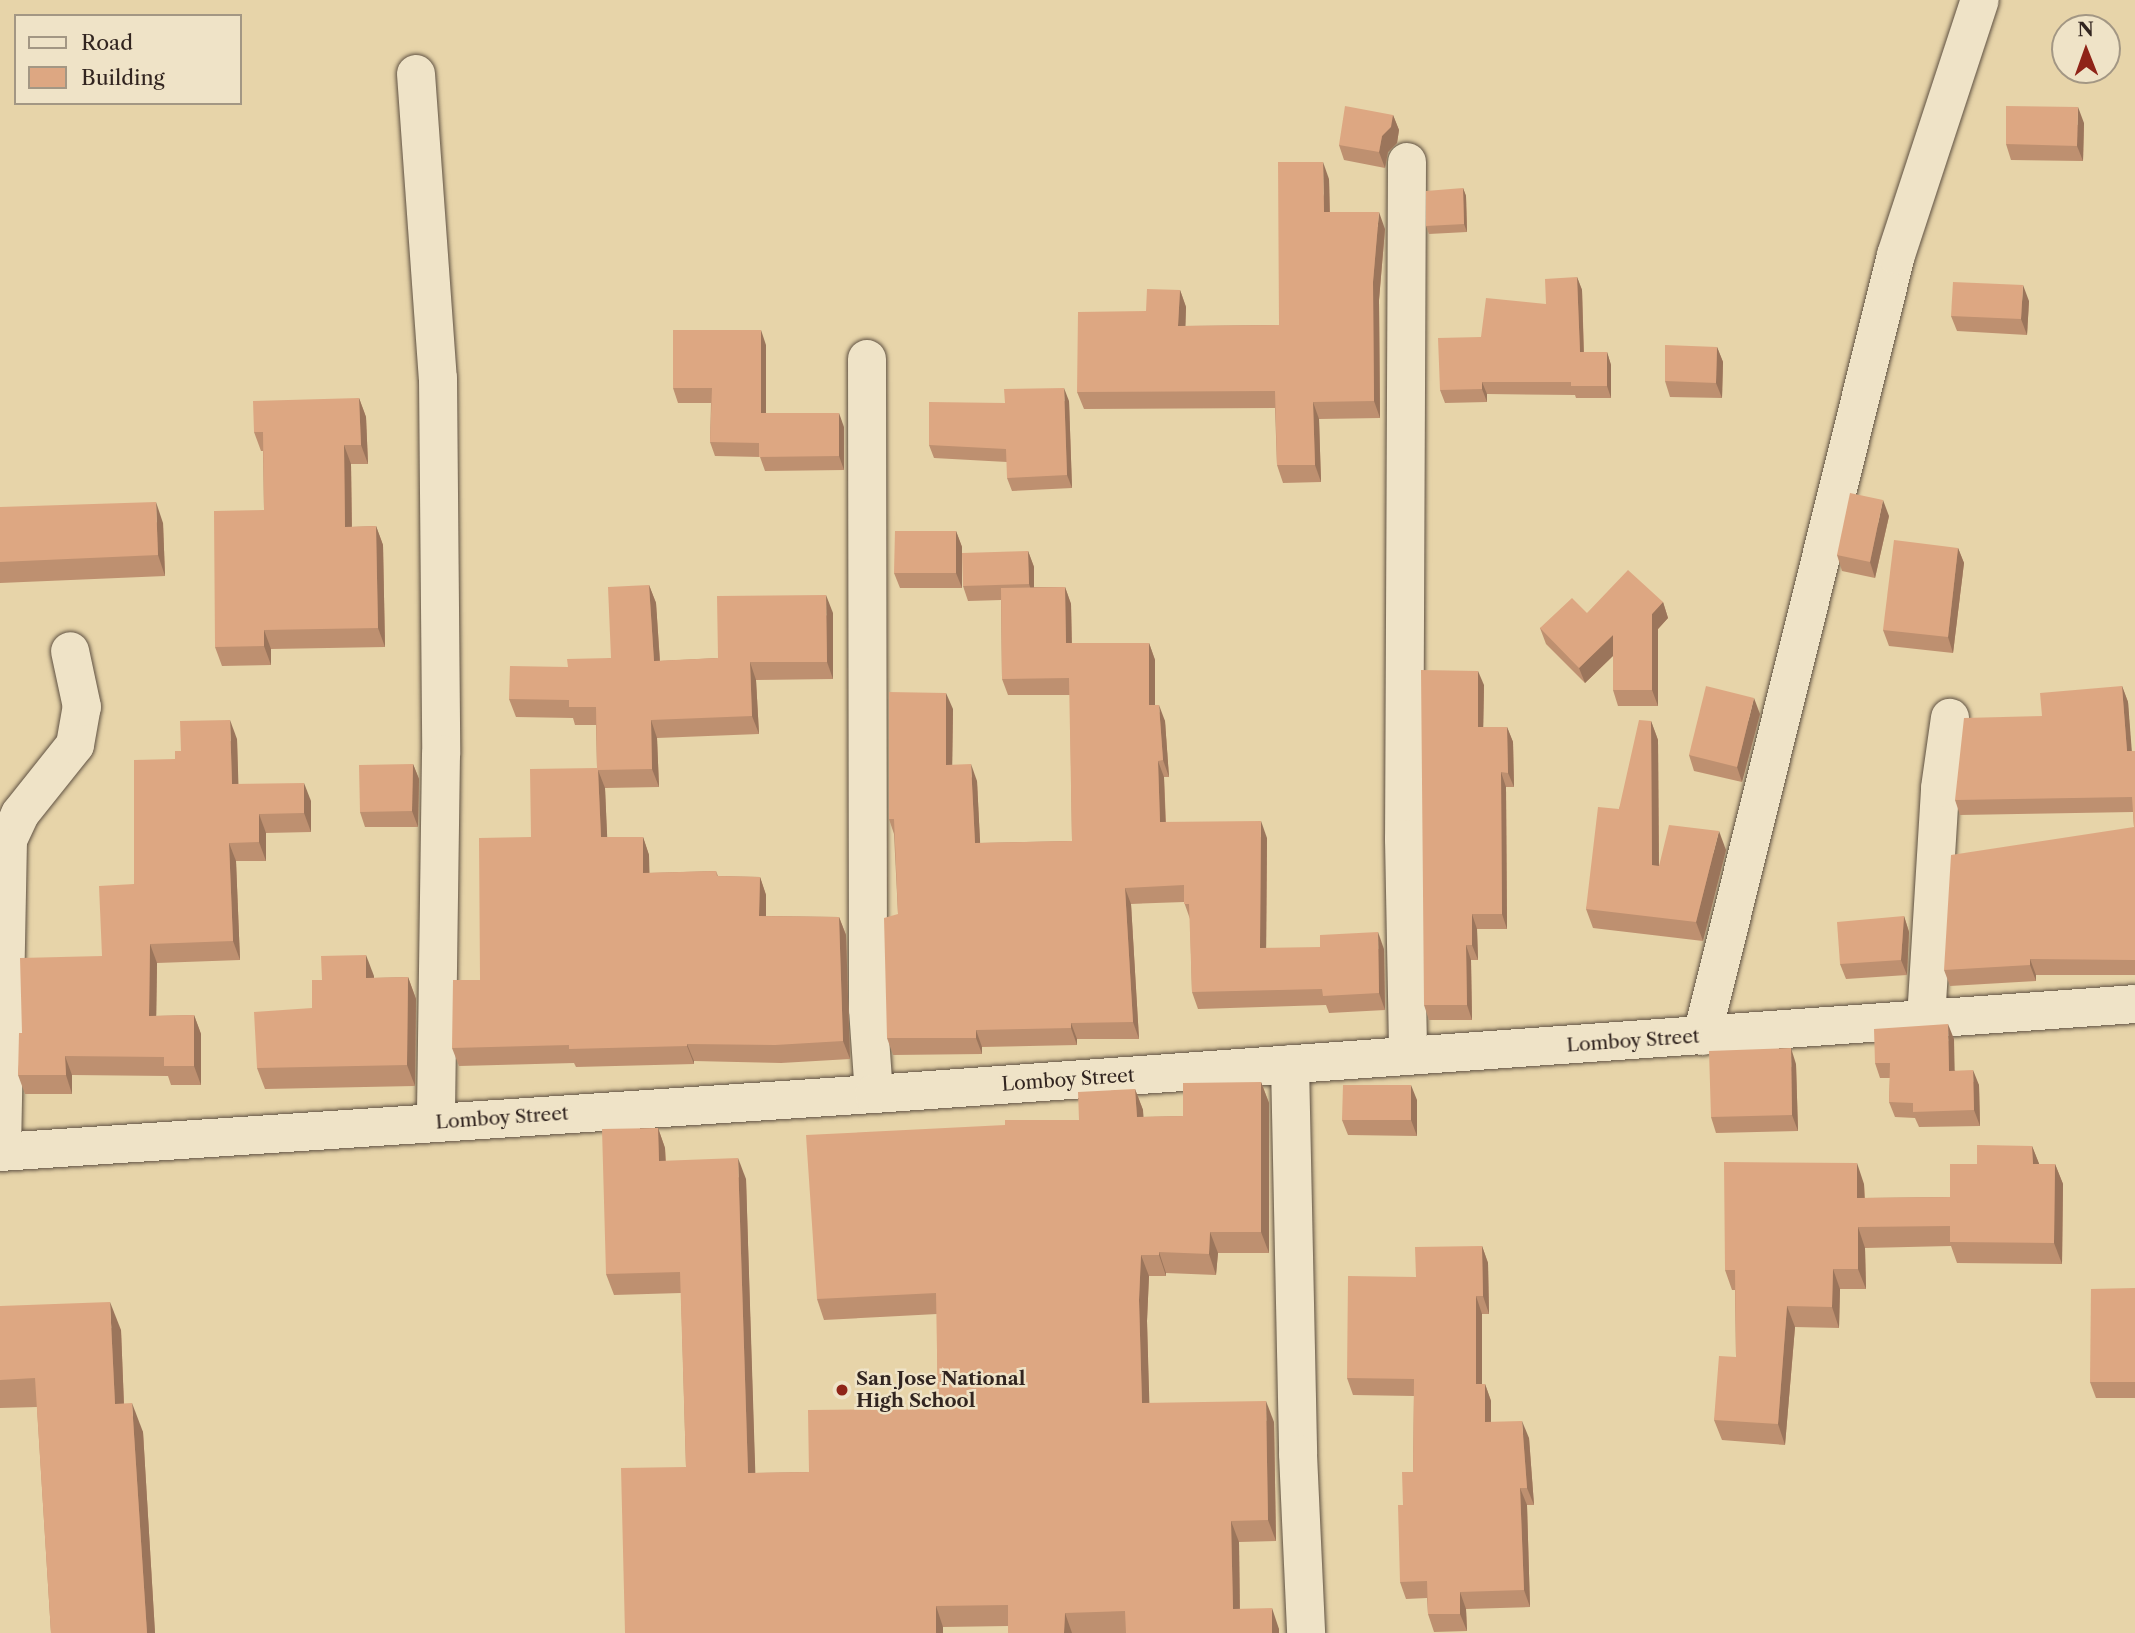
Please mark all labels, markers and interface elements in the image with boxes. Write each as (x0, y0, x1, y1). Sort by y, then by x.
legend (14, 14, 242, 105)
north arrow (2051, 14, 2121, 84)
text: N (2077, 18, 2094, 41)
text: Road (81, 30, 133, 55)
text: Building (81, 65, 165, 90)
street label: Lomboy Street (1565, 1025, 1701, 1057)
street label: Lomboy Street (1000, 1064, 1136, 1096)
street label: Lomboy Street (434, 1102, 570, 1134)
place label: San Jose National High School (856, 1368, 1025, 1412)
marker: San Jose National High School (834, 1382, 850, 1398)

